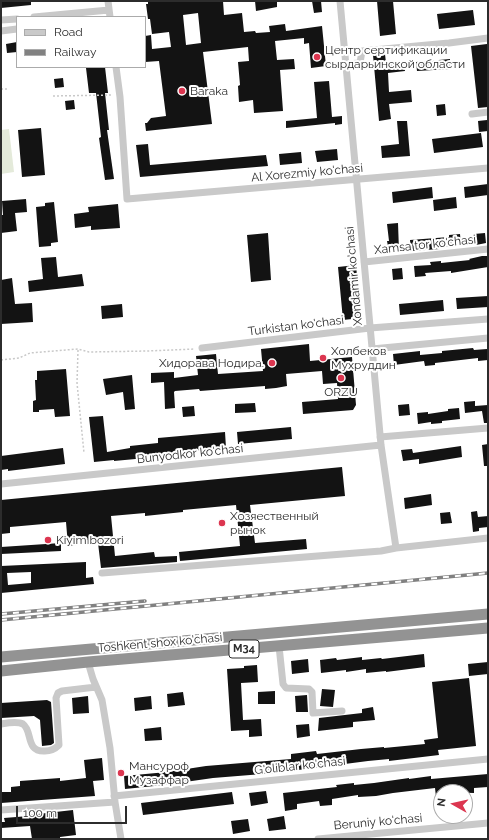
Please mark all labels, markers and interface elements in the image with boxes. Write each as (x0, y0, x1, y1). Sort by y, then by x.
legend (16, 16, 146, 68)
text: Road (54, 25, 83, 39)
place label: Центр сертификации сырдарьинской области (325, 43, 465, 71)
text: Railway (54, 45, 96, 59)
marker: Центр сертификации сырдарьинской области (312, 52, 322, 62)
place label: Baraka (190, 84, 228, 98)
marker: Baraka (177, 86, 187, 96)
street label: Al Xorezmiy ko'chasi (250, 161, 364, 185)
street label: Xondamir ko'chasi (342, 226, 366, 326)
street label: Xamsa tor ko'chasi (373, 232, 477, 258)
street label: Turkistan ko'chasi (247, 313, 345, 339)
place label: Холбеков Мухруддин (331, 344, 396, 372)
marker: Холбеков Мухруддин (318, 353, 328, 363)
place label: Хидорава Нодира. (159, 356, 264, 370)
marker: Хидорава Нодира. (267, 358, 277, 368)
marker: ORZU (336, 373, 346, 383)
place label: ORZU (324, 385, 358, 399)
street label: Bunyodkor ko'chasi (136, 441, 244, 467)
place label: Хозяественный рынок (230, 509, 319, 537)
marker: Хозяественный рынок (217, 518, 227, 528)
place label: Kiyim bozori (56, 533, 124, 547)
marker: Kiyim bozori (43, 535, 53, 545)
street label: Toshkent shox ko'chasi (97, 630, 223, 656)
road number: M34 (229, 640, 259, 658)
street label: G'oliblar ko'chasi (254, 754, 346, 778)
place label: Мансуроф Музаффар (129, 759, 189, 787)
marker: Мансуроф Музаффар (116, 768, 126, 778)
north arrow (433, 784, 473, 824)
text: N (435, 797, 449, 807)
scale bar (18, 798, 129, 824)
text: 100 m (23, 806, 57, 820)
street label: Beruniy ko'chasi (333, 811, 423, 833)

